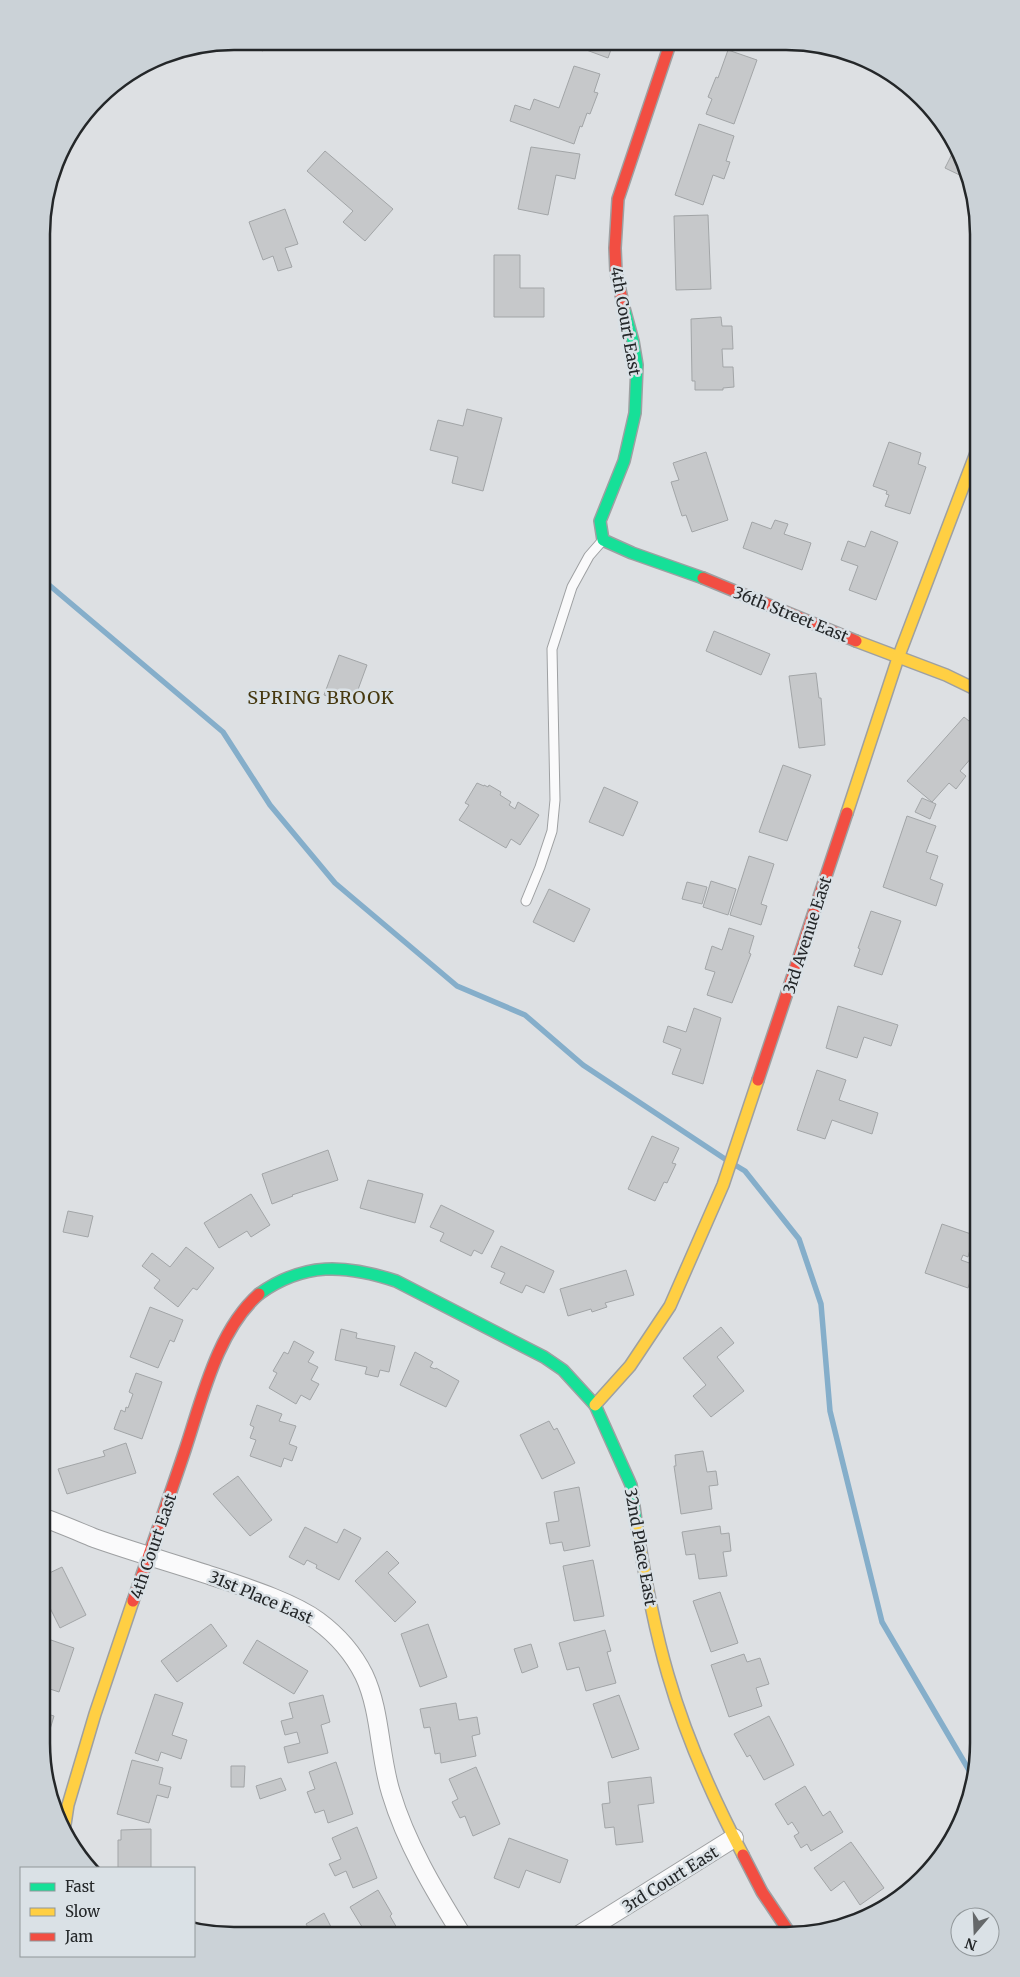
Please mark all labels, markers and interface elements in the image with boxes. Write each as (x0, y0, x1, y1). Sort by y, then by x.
street label: 4th Court East (607, 265, 646, 378)
street label: 36th Street East (731, 582, 852, 646)
district label: SPRING BROOK (247, 686, 395, 709)
street label: 3rd Avenue East (779, 873, 836, 996)
street label: 32nd Place East (621, 1486, 661, 1608)
street label: 4th Court East (126, 1490, 181, 1601)
street label: 31st Place East (206, 1566, 317, 1628)
street label: 3rd Court East (618, 1841, 722, 1916)
legend (20, 1867, 195, 1957)
text: Fast (65, 1877, 95, 1896)
text: Slow (65, 1902, 100, 1921)
north arrow (950, 1907, 1000, 1957)
text: Jam (64, 1927, 93, 1946)
text: N (963, 1934, 979, 1955)

